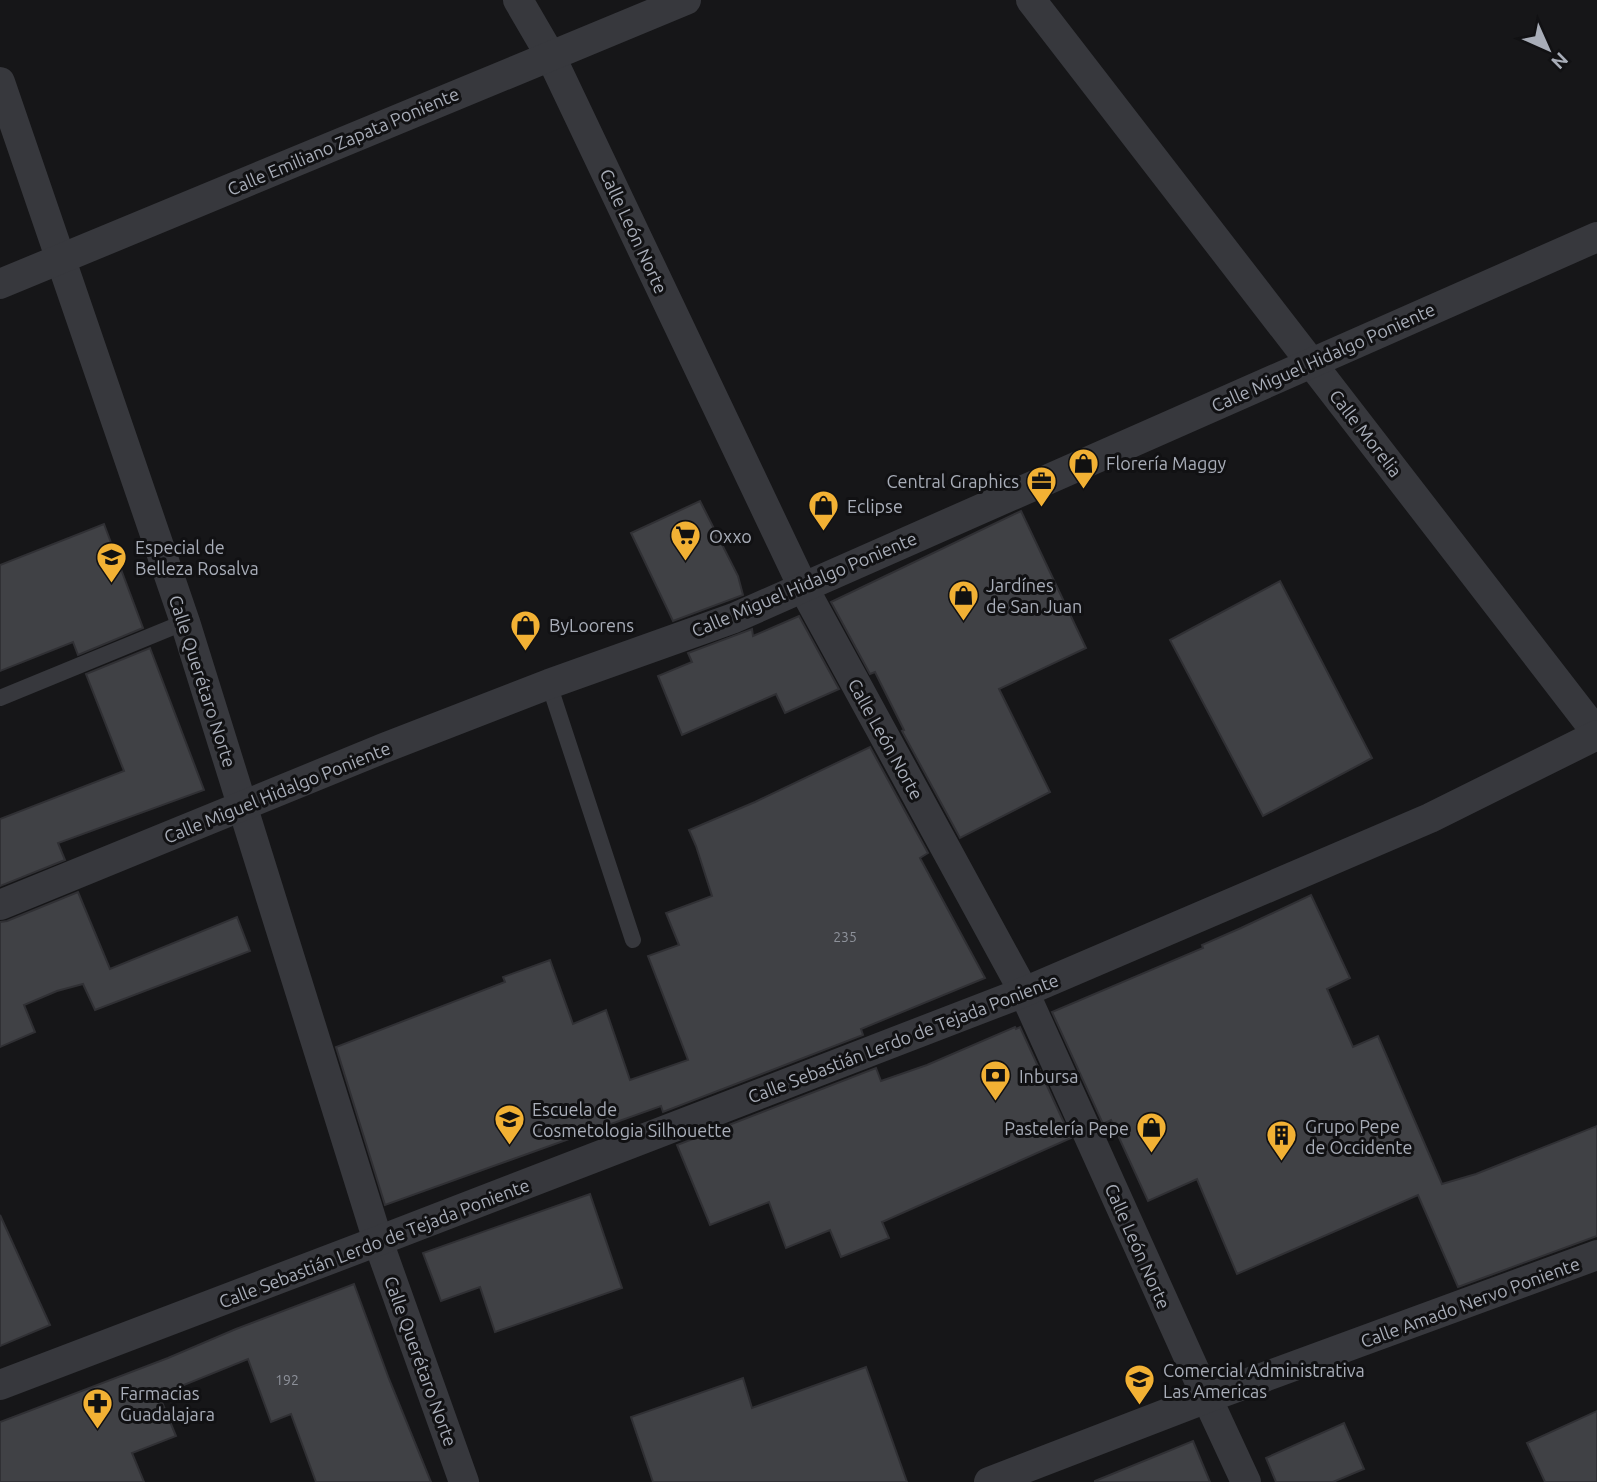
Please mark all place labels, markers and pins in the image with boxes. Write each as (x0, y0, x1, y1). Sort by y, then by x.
shop icon: Florería Maggy (1066, 446, 1100, 490)
place label: Florería Maggy (1106, 453, 1227, 473)
office icon: Central Graphics (1025, 464, 1059, 508)
place label: Central Graphics (886, 471, 1019, 491)
shop icon: Eclipse (807, 489, 841, 533)
place label: Eclipse (847, 496, 903, 516)
supermarket icon: Oxxo (669, 519, 703, 563)
place label: Oxxo (709, 526, 752, 546)
place label: Especial de Belleza Rosalva (135, 537, 259, 578)
school or university icon: Especial de Belleza Rosalva (95, 540, 129, 584)
place label: Jardínes de San Juan (986, 575, 1082, 616)
shop icon: Jardínes de San Juan (946, 578, 980, 622)
shop icon: ByLoorens (509, 608, 543, 652)
place label: ByLoorens (549, 615, 634, 635)
bank icon: Inbursa (979, 1059, 1013, 1103)
place label: Inbursa (1019, 1066, 1079, 1086)
place label: Escuela de Cosmetologia Silhouette (532, 1099, 731, 1140)
school or university icon: Escuela de Cosmetologia Silhouette (492, 1102, 526, 1146)
shop icon: Pastelería Pepe (1135, 1111, 1169, 1155)
place label: Grupo Pepe de Occidente (1305, 1116, 1412, 1157)
place label: Pastelería Pepe (1004, 1118, 1129, 1138)
building icon: Grupo Pepe de Occidente (1265, 1119, 1299, 1163)
place label: Comercial Administrativa Las Americas (1163, 1360, 1365, 1401)
school or university icon: Comercial Administrativa Las Americas (1123, 1363, 1157, 1407)
place label: Farmacias Guadalajara (120, 1383, 215, 1424)
pharmacy icon: Farmacias Guadalajara (80, 1386, 114, 1430)

